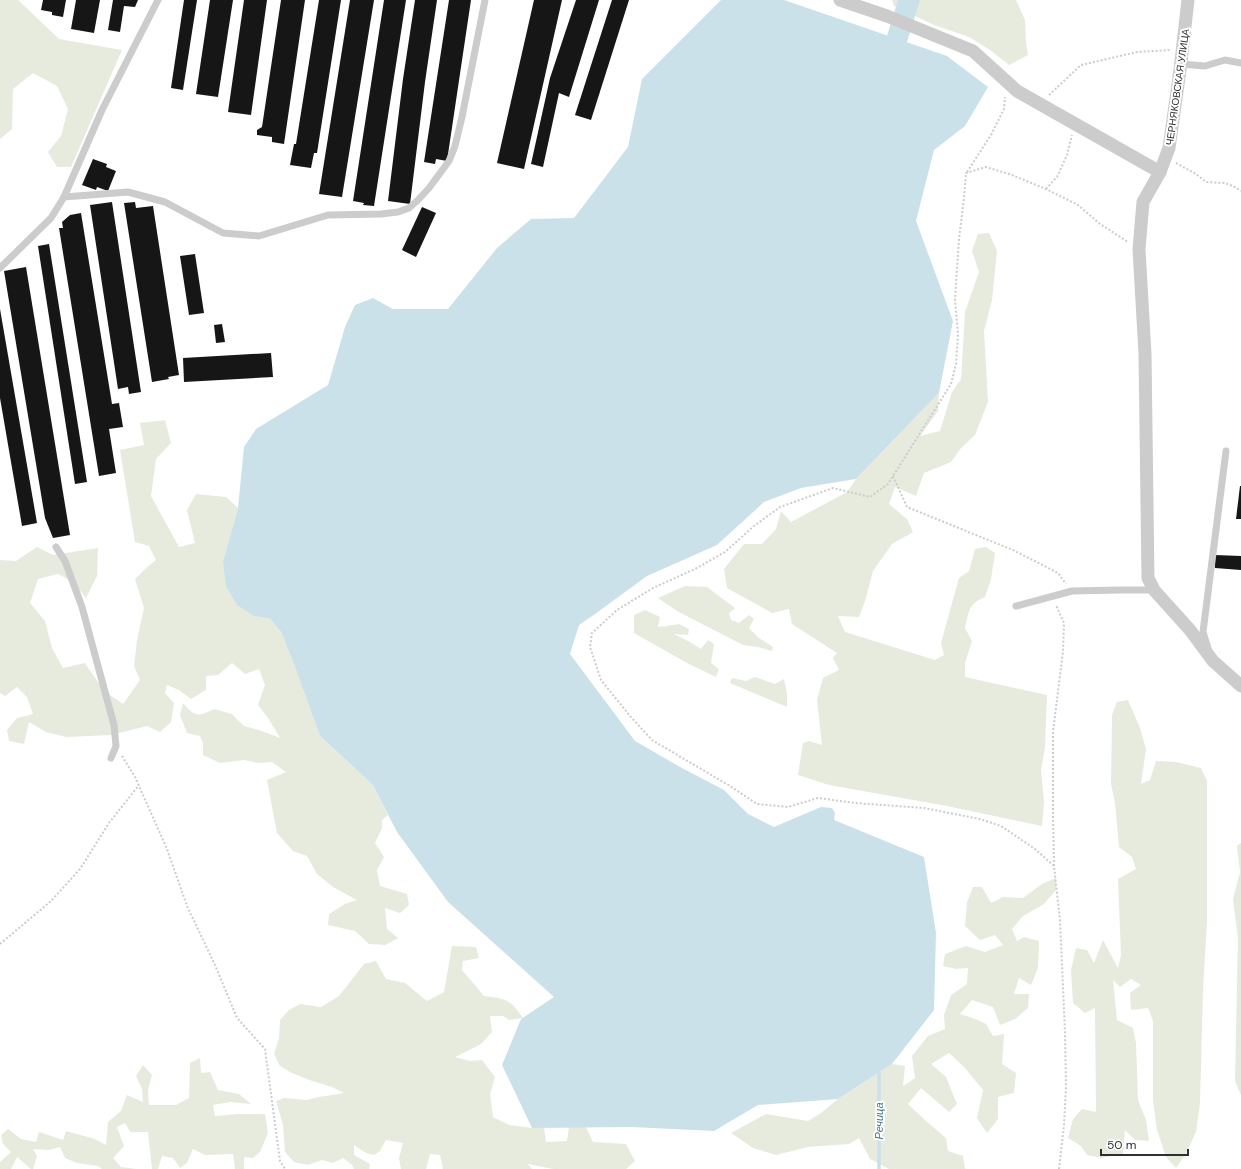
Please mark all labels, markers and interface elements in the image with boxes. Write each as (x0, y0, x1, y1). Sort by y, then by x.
street label: ЧЕРНЯКОВСКАЯ УЛИЦА (1163, 28, 1192, 146)
water label: Речица (872, 1102, 886, 1140)
scale bar (1101, 1131, 1188, 1157)
text: 50 m (1107, 1137, 1136, 1153)

